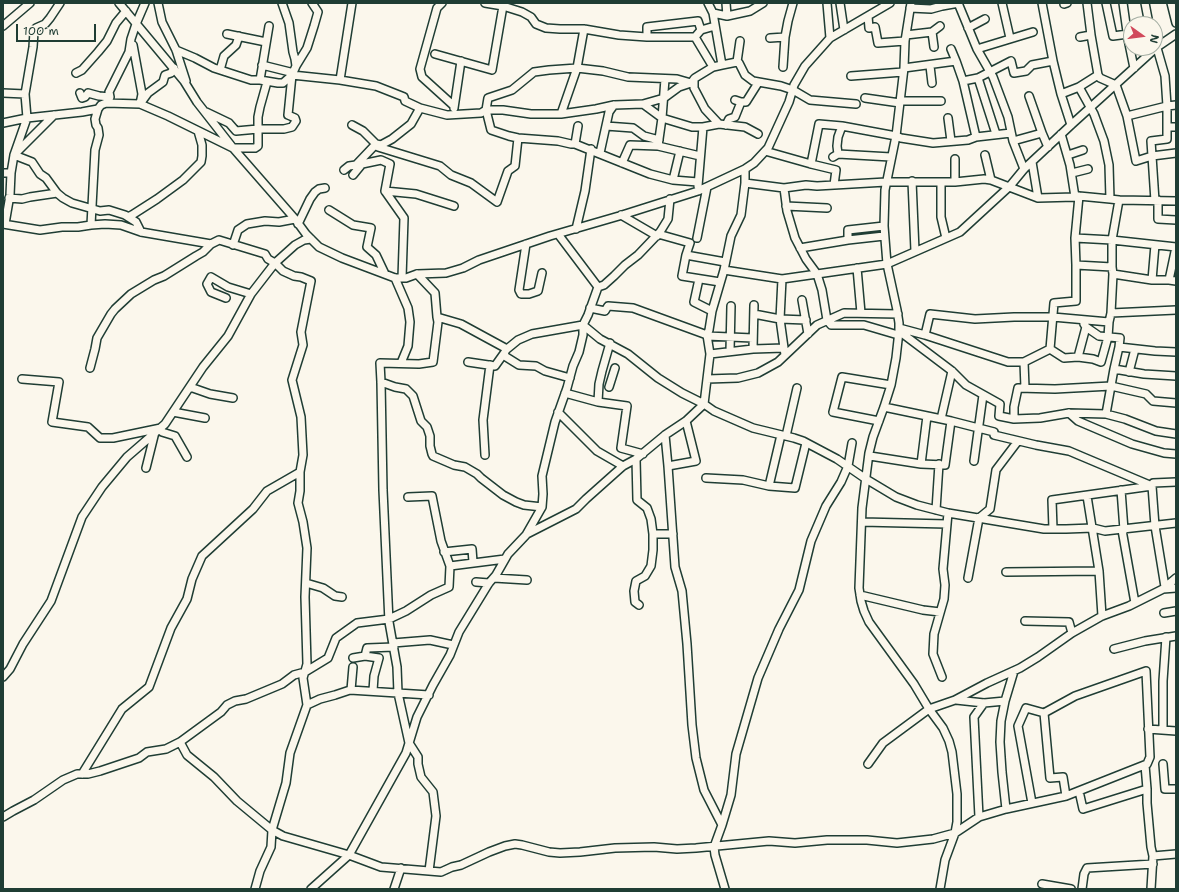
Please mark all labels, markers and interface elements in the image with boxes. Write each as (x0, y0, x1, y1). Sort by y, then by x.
scale bar (18, 16, 98, 42)
north arrow (1123, 16, 1163, 56)
text: 100 m (23, 23, 59, 39)
text: N (1146, 33, 1162, 45)

